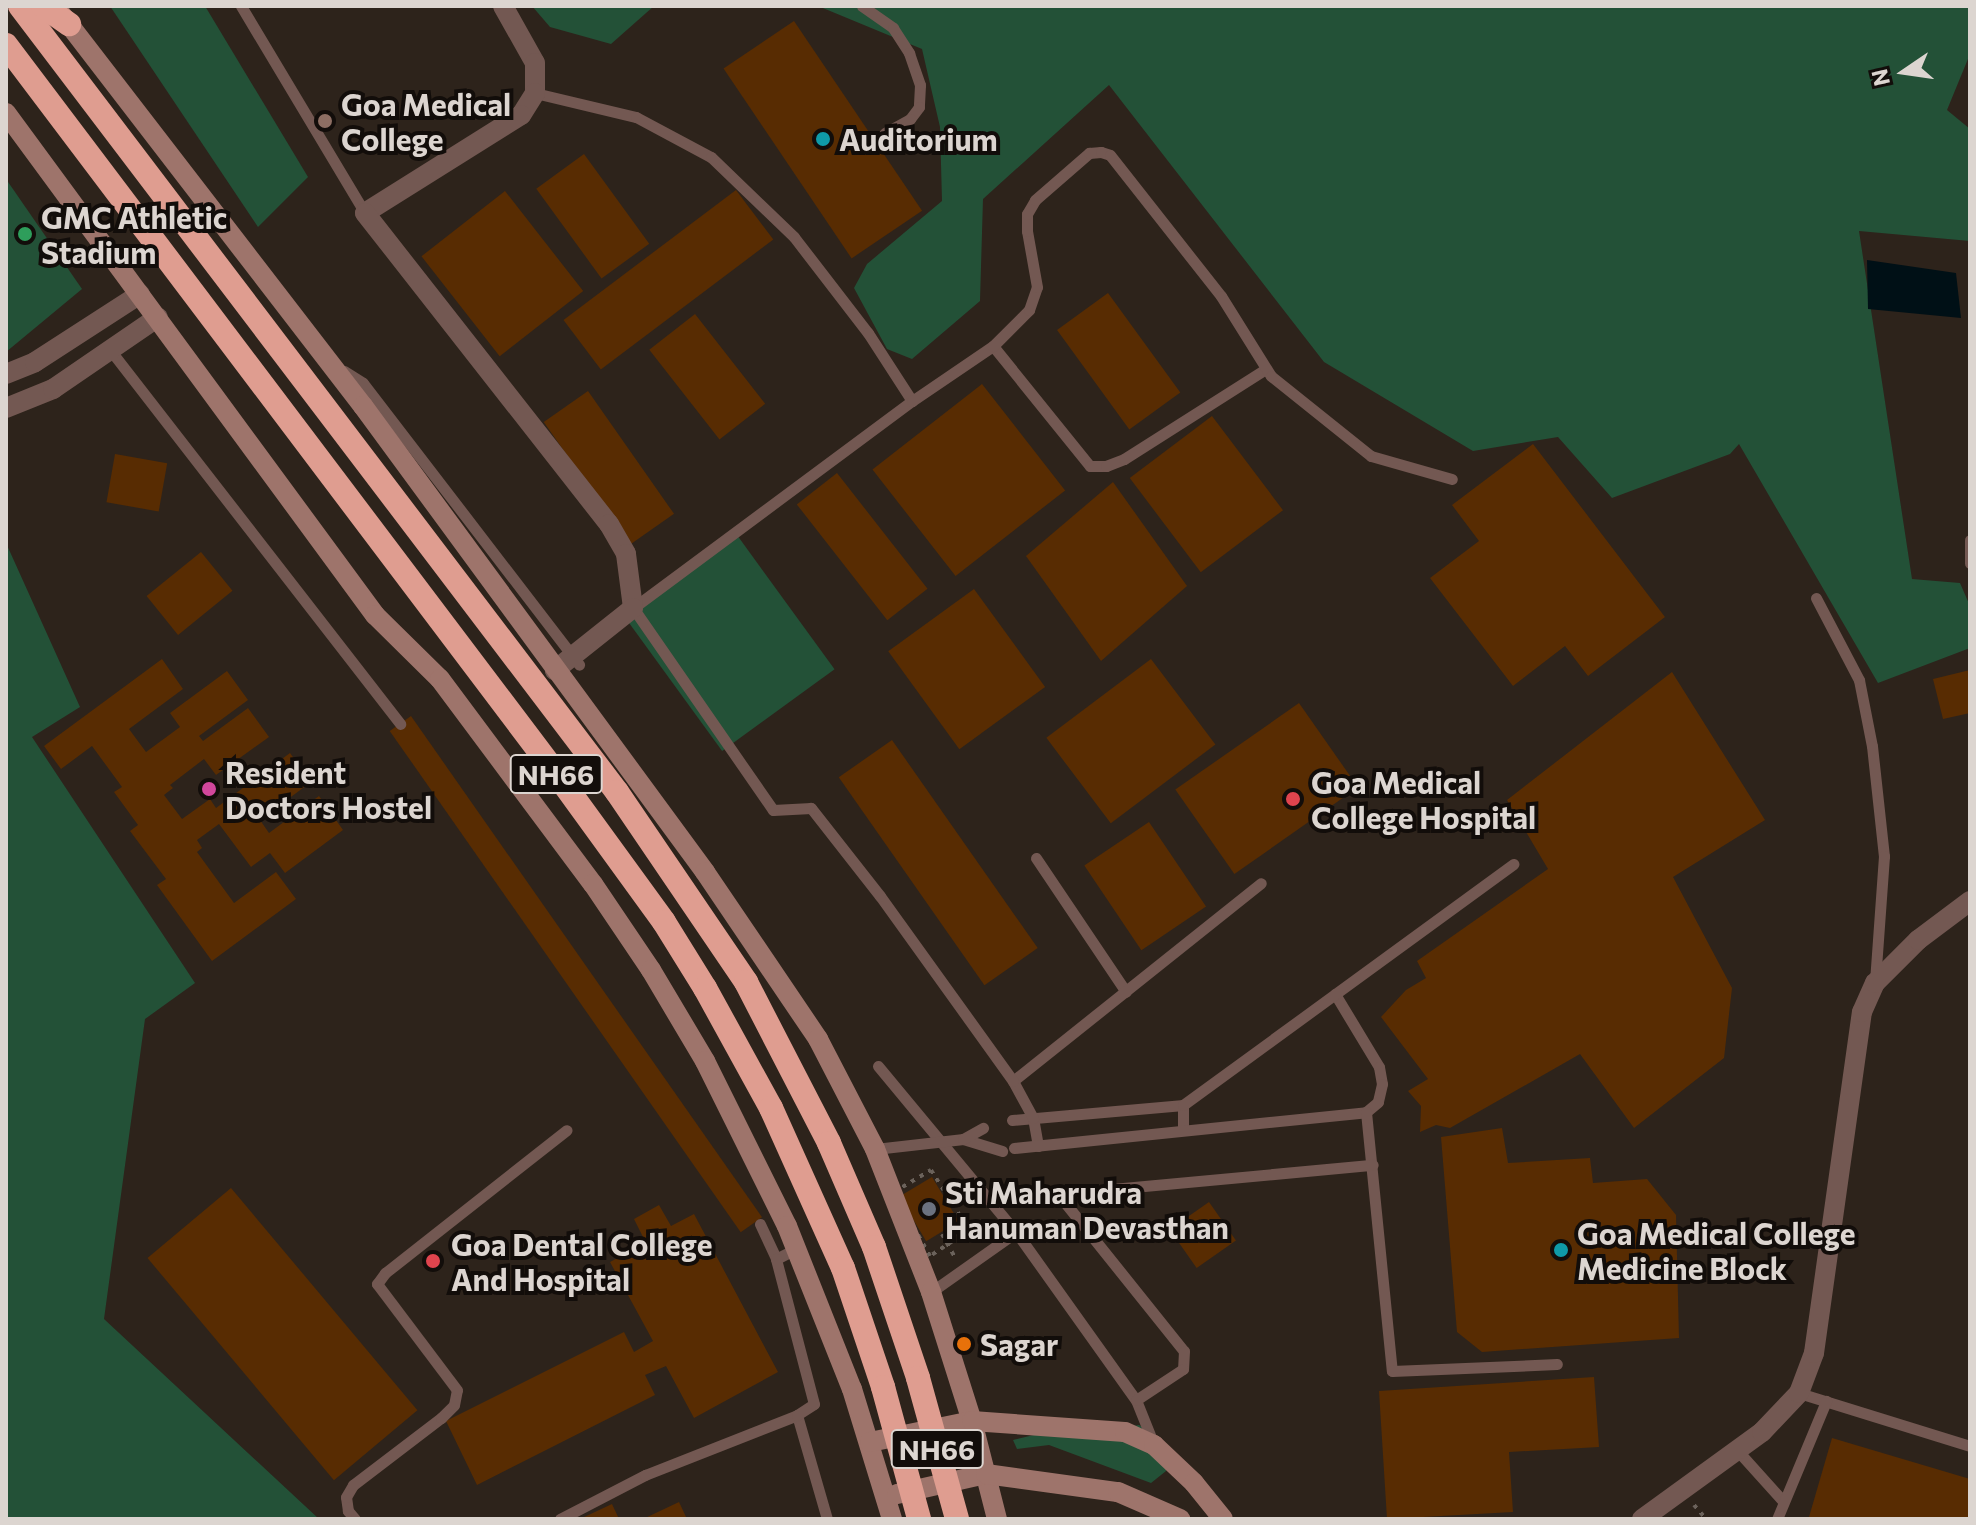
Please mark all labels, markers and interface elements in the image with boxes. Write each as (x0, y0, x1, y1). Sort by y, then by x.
north arrow (1864, 32, 1944, 112)
text: N (1865, 66, 1895, 89)
place label: Goa Medical College (341, 86, 511, 156)
marker: Goa Medical College (316, 112, 334, 130)
place label: Auditorium (839, 121, 998, 157)
marker: Auditorium (814, 130, 832, 148)
place label: GMC Athletic Stadium (41, 199, 227, 270)
marker: GMC Athletic Stadium (16, 225, 34, 243)
road number: NH66 (508, 750, 604, 798)
place label: Resident Doctors Hostel (225, 754, 432, 824)
place label: Goa Medical College Hospital (1311, 764, 1536, 834)
marker: Resident Doctors Hostel (200, 780, 218, 798)
marker: Goa Medical College Hospital (1282, 788, 1304, 810)
place label: Sti Maharudra Hanuman Devasthan (945, 1174, 1229, 1244)
marker: Sti Maharudra Hanuman Devasthan (920, 1200, 938, 1218)
place label: Goa Medical College Medicine Block (1577, 1215, 1856, 1286)
place label: Goa Dental College And Hospital (451, 1226, 712, 1296)
marker: Goa Medical College Medicine Block (1552, 1241, 1570, 1259)
marker: Goa Dental College And Hospital (422, 1250, 444, 1272)
place label: Sagar (980, 1326, 1058, 1362)
marker: Sagar (955, 1335, 973, 1353)
road number: NH66 (889, 1425, 985, 1473)

